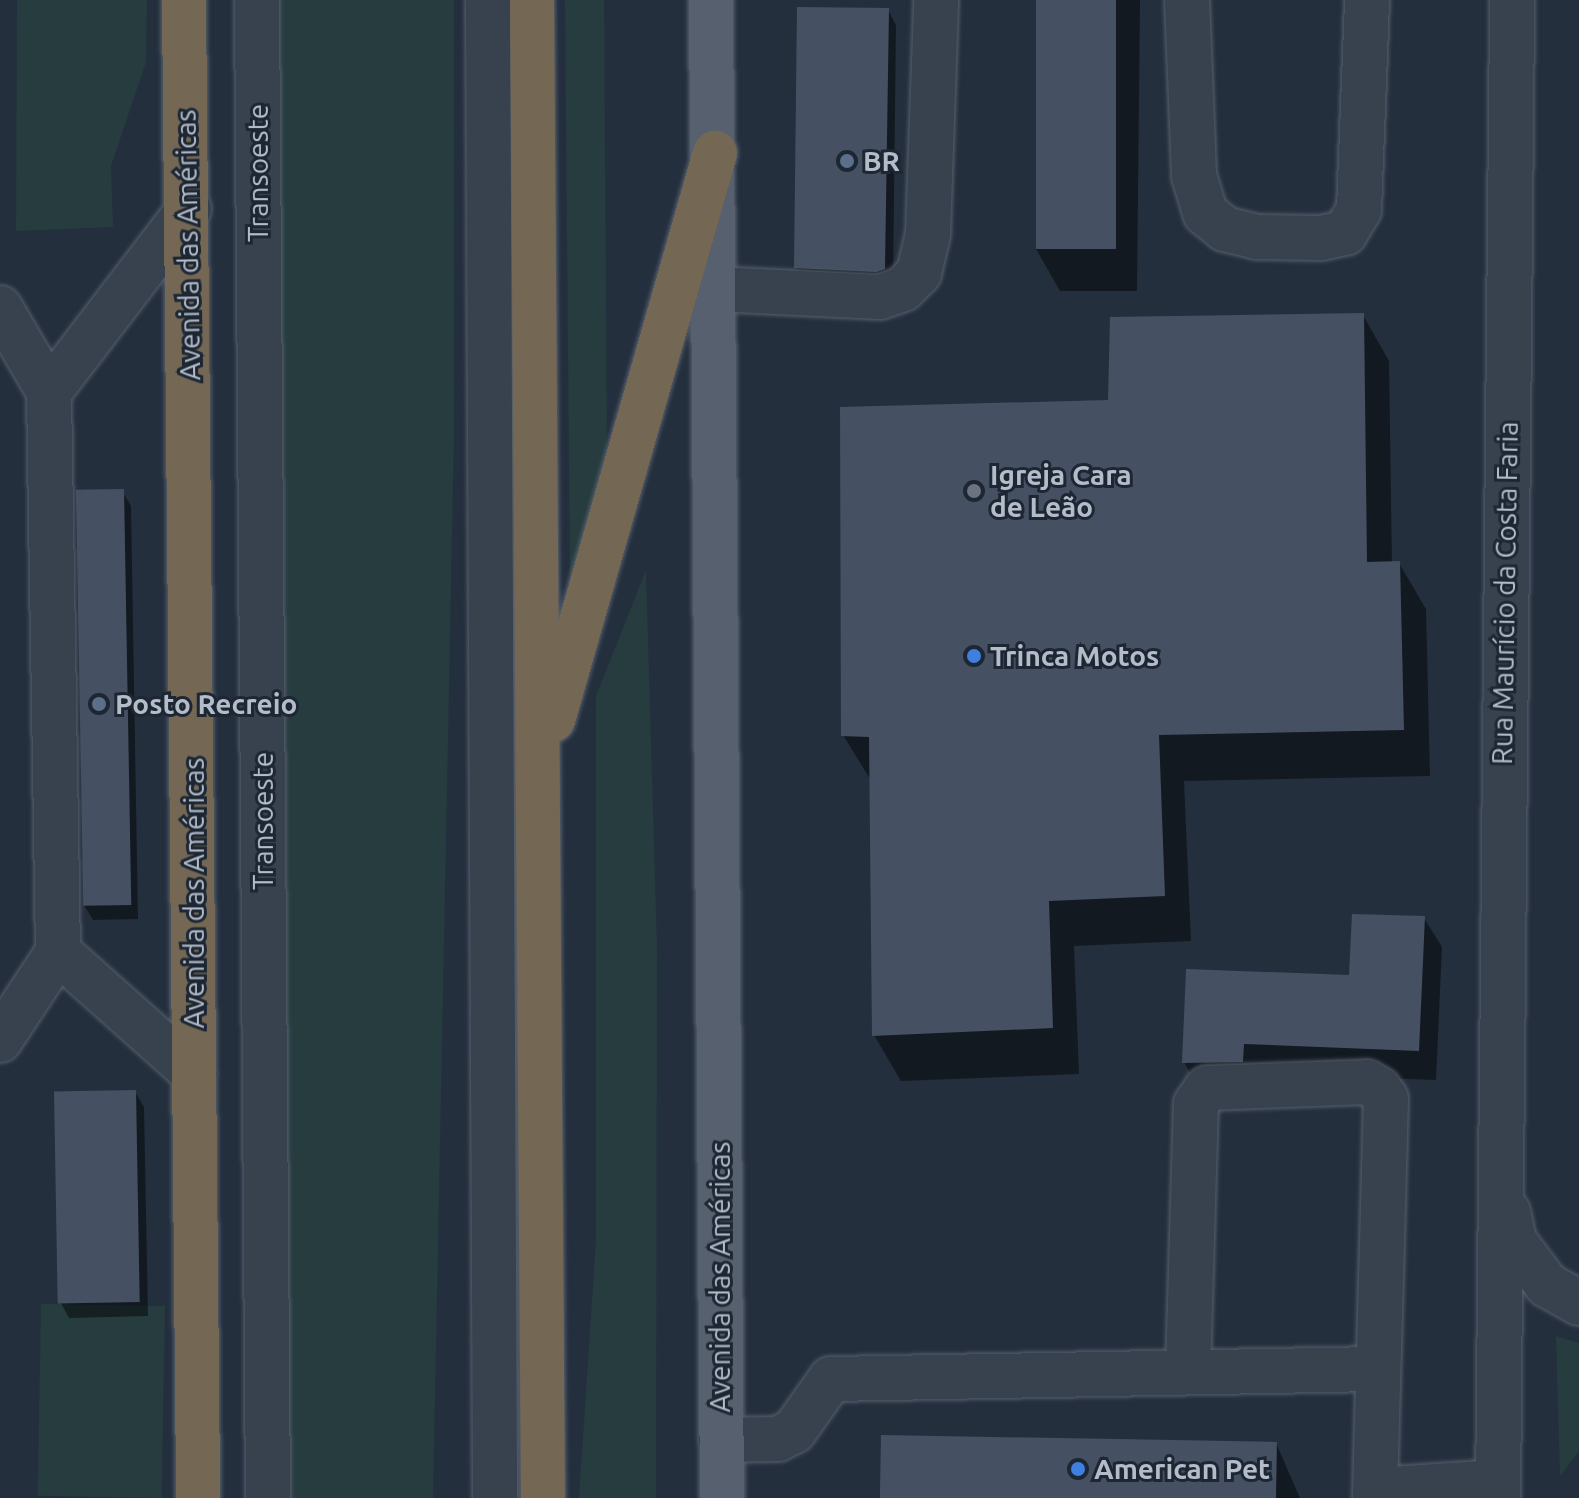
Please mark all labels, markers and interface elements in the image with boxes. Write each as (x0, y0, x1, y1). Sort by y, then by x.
street label: Transoeste (241, 104, 275, 242)
street label: Avenida das Américas (169, 109, 207, 381)
place label: BR (863, 144, 900, 178)
marker: BR (838, 152, 856, 170)
street label: Rua Maurício da Costa Faria (1485, 421, 1525, 765)
place label: Igreja Cara de Leão (990, 458, 1132, 524)
marker: Igreja Cara de Leão (965, 482, 983, 500)
place label: Trinca Motos (990, 639, 1159, 673)
marker: Trinca Motos (965, 647, 983, 665)
place label: Posto Recreio (115, 687, 297, 721)
marker: Posto Recreio (90, 695, 108, 713)
street label: Transoeste (246, 752, 280, 890)
street label: Avenida das Américas (177, 758, 211, 1028)
street label: Avenida das Américas (703, 1142, 737, 1412)
place label: American Pet (1094, 1452, 1270, 1486)
marker: American Pet (1069, 1460, 1087, 1478)

